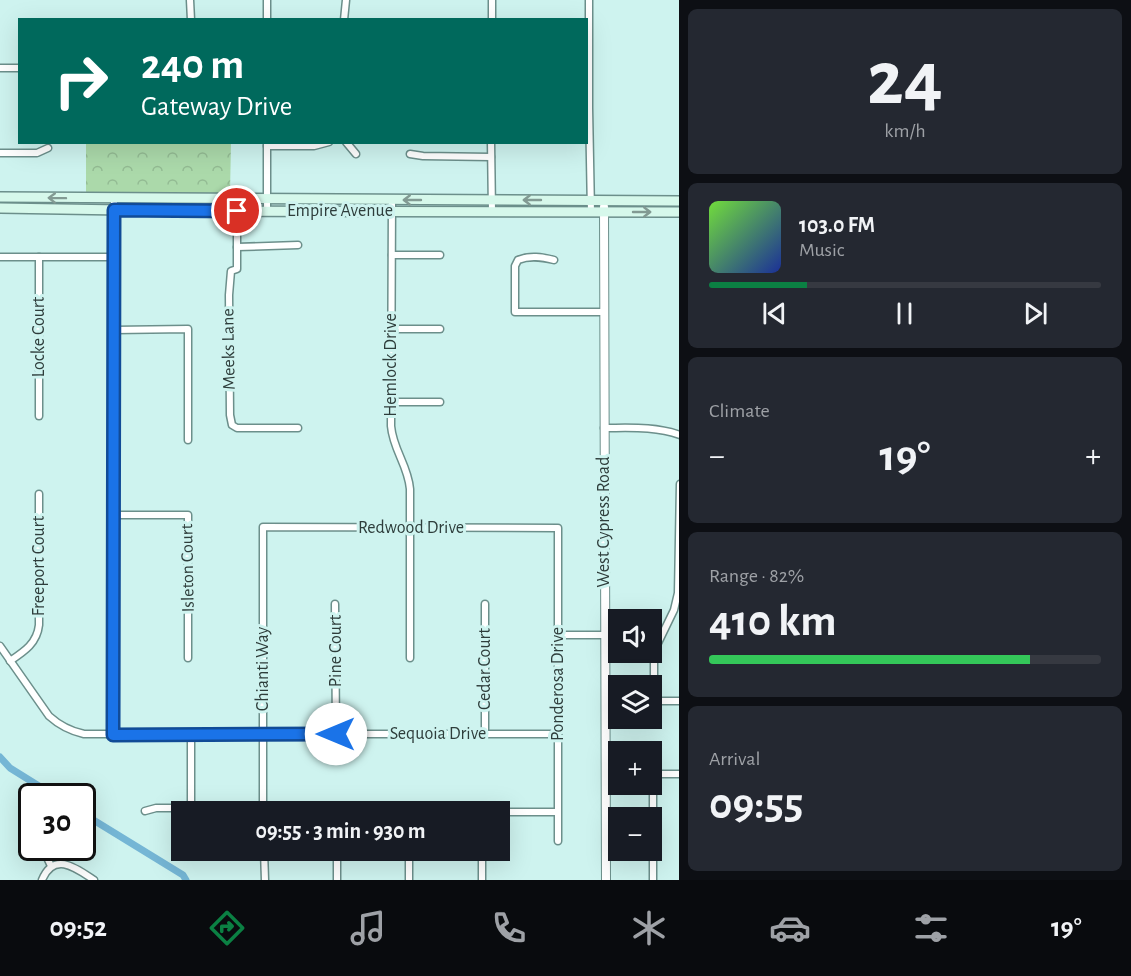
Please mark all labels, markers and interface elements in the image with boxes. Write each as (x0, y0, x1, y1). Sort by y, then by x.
text: 24 (867, 41, 943, 119)
icon: right (42, 42, 120, 120)
text: 240 m (141, 44, 244, 86)
text: Gateway Drive (141, 93, 292, 120)
text: km/h (884, 121, 926, 141)
pin (211, 185, 262, 236)
one-way arrow (47, 192, 67, 204)
icon: arrive (220, 194, 253, 227)
one-way arrow (403, 194, 423, 206)
one-way arrow (523, 194, 543, 206)
street label: Empire Avenue (287, 202, 393, 220)
one-way arrow (631, 206, 651, 218)
text: 103.0 FM (799, 214, 875, 236)
text: Music (799, 240, 845, 260)
street label: Locke Court (30, 296, 48, 377)
icon: previous (758, 297, 791, 330)
icon: pause (888, 297, 921, 330)
icon: next (1019, 297, 1052, 330)
street label: Meeks Lane (219, 308, 239, 390)
street label: Hemlock Drive (382, 313, 400, 417)
text: Climate (709, 401, 770, 421)
text: 19° (879, 434, 931, 479)
text: − (709, 440, 725, 473)
text: + (1085, 440, 1101, 473)
street label: West Cypress Road (595, 457, 613, 588)
street label: Freeport Court (30, 516, 48, 616)
street label: Redwood Drive (358, 519, 464, 537)
street label: Isleton Court (178, 523, 198, 612)
text: Range · 82% (709, 566, 804, 586)
text: 410 km (709, 599, 837, 644)
map controls (608, 609, 662, 861)
button: sound (608, 609, 662, 663)
street label: Pine Court (327, 614, 345, 687)
street label: Chianti Way (254, 626, 272, 711)
street label: Ponderosa Drive (549, 627, 567, 741)
street label: Cedar Court (476, 628, 494, 710)
button: layers (608, 675, 662, 729)
position arrow (304, 702, 368, 766)
street label: Sequoia Drive (390, 725, 486, 743)
button: + (608, 741, 662, 795)
text: Arrival (709, 749, 760, 769)
text: 09:55 (709, 782, 803, 827)
speed limit sign: 30 (18, 783, 96, 861)
button: − (608, 807, 662, 861)
text: 09:55 · 3 min · 930 m (255, 820, 426, 842)
icon: directions (206, 907, 248, 949)
icon: music (347, 907, 389, 949)
icon: phone (488, 907, 530, 949)
icon: climate (628, 907, 670, 949)
icon: car (769, 907, 811, 949)
icon: filters (910, 907, 952, 949)
text: 09:52 (49, 914, 107, 941)
text: 19° (1051, 914, 1082, 941)

